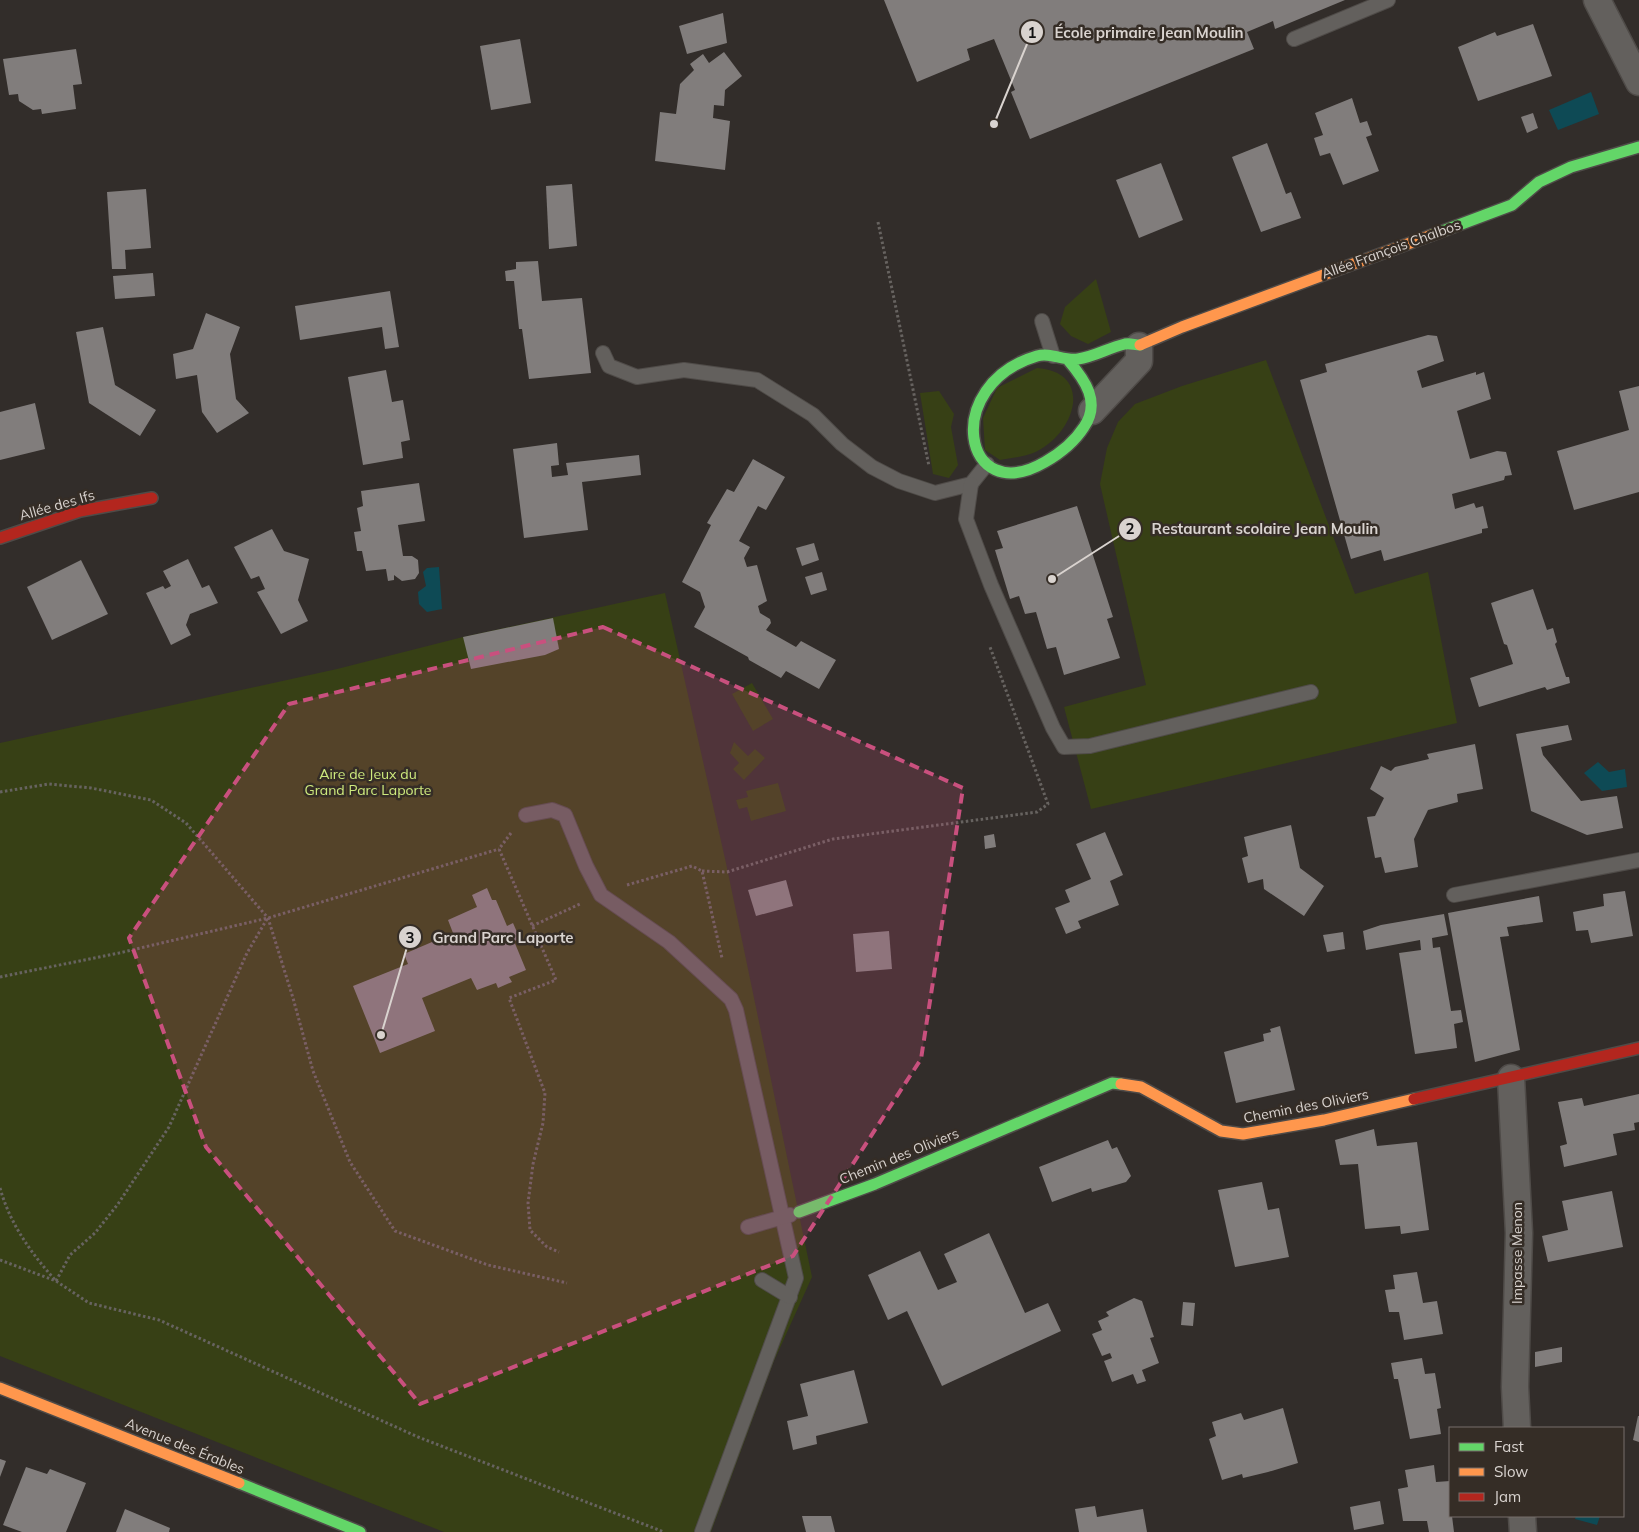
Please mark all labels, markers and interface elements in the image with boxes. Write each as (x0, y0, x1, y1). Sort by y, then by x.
callout: École primaire Jean Moulin (1020, 17, 1254, 47)
text: 1 (1027, 23, 1037, 42)
text: École primaire Jean Moulin (1054, 23, 1244, 42)
street label: Allée François Chalbos (1319, 215, 1463, 283)
street label: Allée des Ifs (17, 486, 97, 524)
callout: Restaurant scolaire Jean Moulin (1117, 514, 1389, 544)
text: 2 (1125, 519, 1135, 538)
text: Restaurant scolaire Jean Moulin (1152, 519, 1378, 538)
park label: Aire de Jeux du Grand Parc Laporte (305, 765, 431, 799)
callout: Grand Parc Laporte (398, 922, 584, 952)
text: 3 (405, 928, 415, 947)
text: Grand Parc Laporte (432, 928, 574, 947)
street label: Chemin des Oliviers (1242, 1085, 1370, 1127)
street label: Chemin des Oliviers (837, 1124, 961, 1188)
street label: Impasse Menon (1508, 1202, 1526, 1304)
street label: Avenue des Érables (123, 1414, 247, 1478)
legend (1449, 1427, 1624, 1517)
text: Fast (1494, 1437, 1524, 1456)
text: Slow (1494, 1462, 1528, 1481)
text: Jam (1494, 1487, 1521, 1506)

